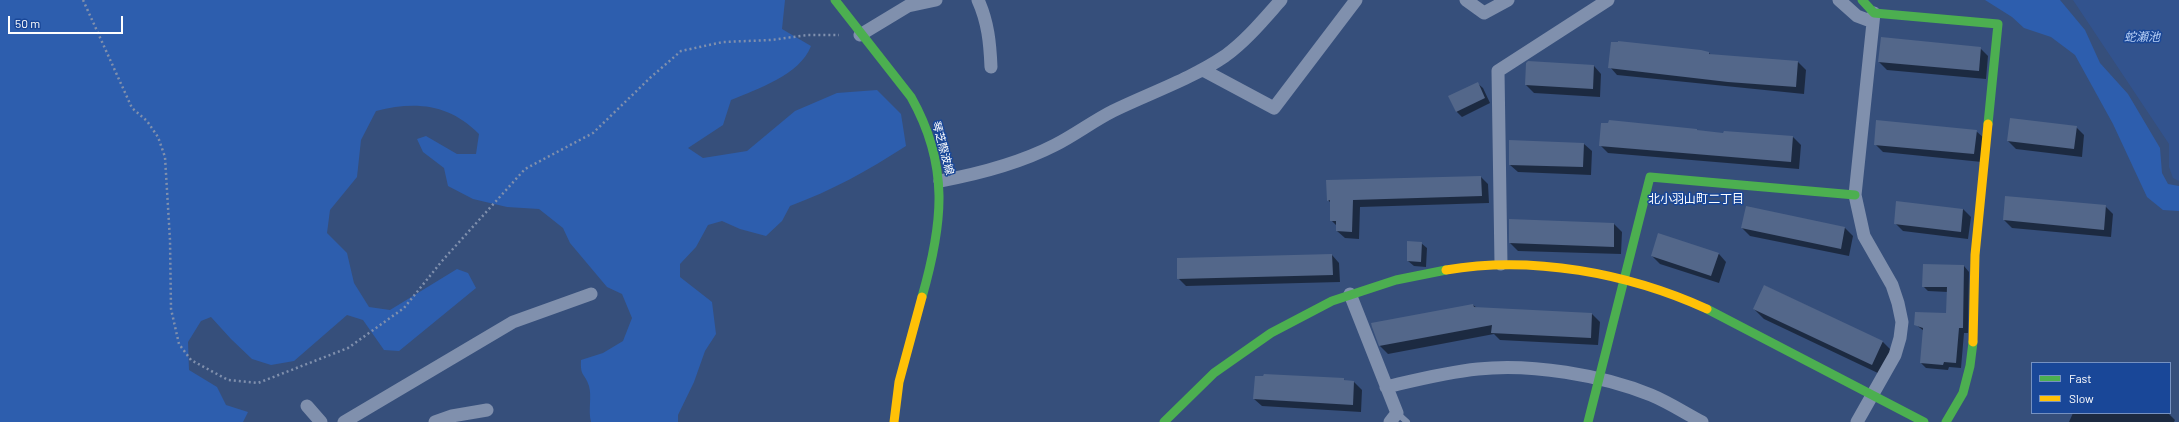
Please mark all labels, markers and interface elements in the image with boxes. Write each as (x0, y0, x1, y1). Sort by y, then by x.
scale bar (10, 8, 125, 34)
text: 50 m (15, 16, 40, 30)
water label: 蛇瀬池 (2124, 30, 2160, 44)
street label: 琴芝際波線 (930, 120, 956, 176)
district label: 北小羽山町二丁目 (1648, 192, 1744, 206)
legend (2031, 362, 2171, 414)
text: Fast (2069, 371, 2092, 385)
text: Slow (2069, 391, 2094, 405)

